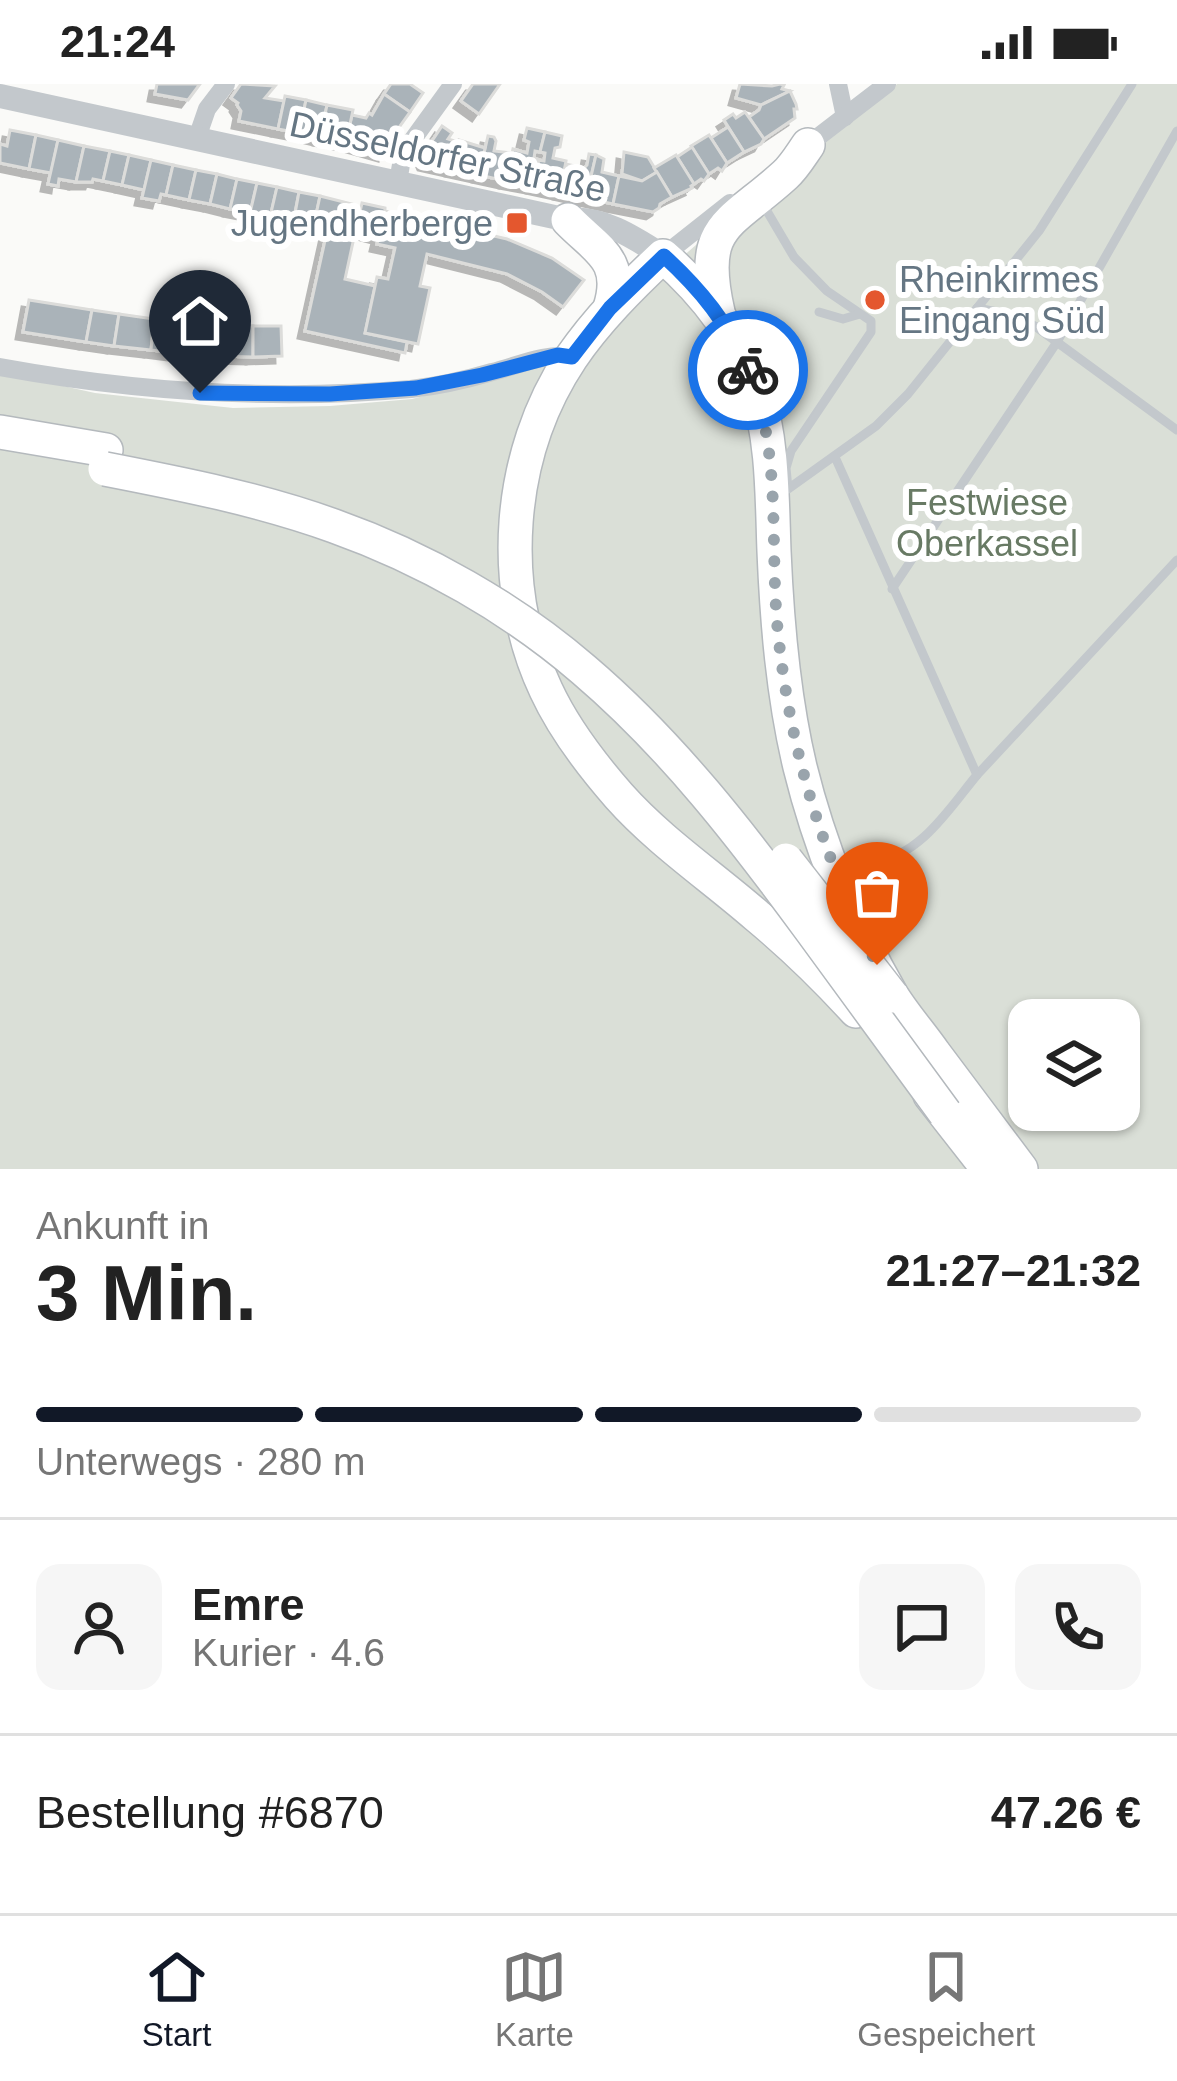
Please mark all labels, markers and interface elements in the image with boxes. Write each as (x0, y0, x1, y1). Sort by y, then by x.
text: 21:24 (60, 16, 175, 67)
street label: Düsseldorfer Straße (286, 103, 610, 210)
place label: Jugendherberge (231, 203, 493, 244)
marker: Jugendherberge (504, 210, 530, 236)
place label: Rheinkirmes Eingang Süd (899, 259, 1105, 341)
pin (149, 270, 251, 393)
marker: Rheinkirmes Eingang Süd (862, 287, 888, 313)
icon: home (167, 288, 233, 354)
courier (688, 310, 808, 430)
icon: bike (715, 337, 781, 403)
park label: Festwiese Oberkassel (896, 482, 1078, 564)
pin (826, 842, 928, 965)
icon: bag (844, 860, 910, 926)
map controls (1008, 999, 1140, 1131)
button: layers (1008, 999, 1140, 1131)
text: Ankunft in (36, 1204, 209, 1247)
text: 21:27–21:32 (886, 1245, 1141, 1296)
text: 3 Min. (36, 1249, 257, 1337)
text: Unterwegs · 280 m (36, 1440, 365, 1483)
button: person (36, 1564, 162, 1690)
button: chat (859, 1564, 985, 1690)
button: phone (1015, 1564, 1141, 1690)
text: Emre (192, 1579, 305, 1630)
text: Kurier · 4.6 (192, 1631, 385, 1674)
text: Bestellung #6870 (36, 1787, 384, 1838)
text: 47.26 € (991, 1787, 1141, 1838)
tab: Start (142, 1944, 211, 2054)
tab: Karte (495, 1944, 574, 2054)
tab: Gespeichert (857, 1944, 1035, 2054)

